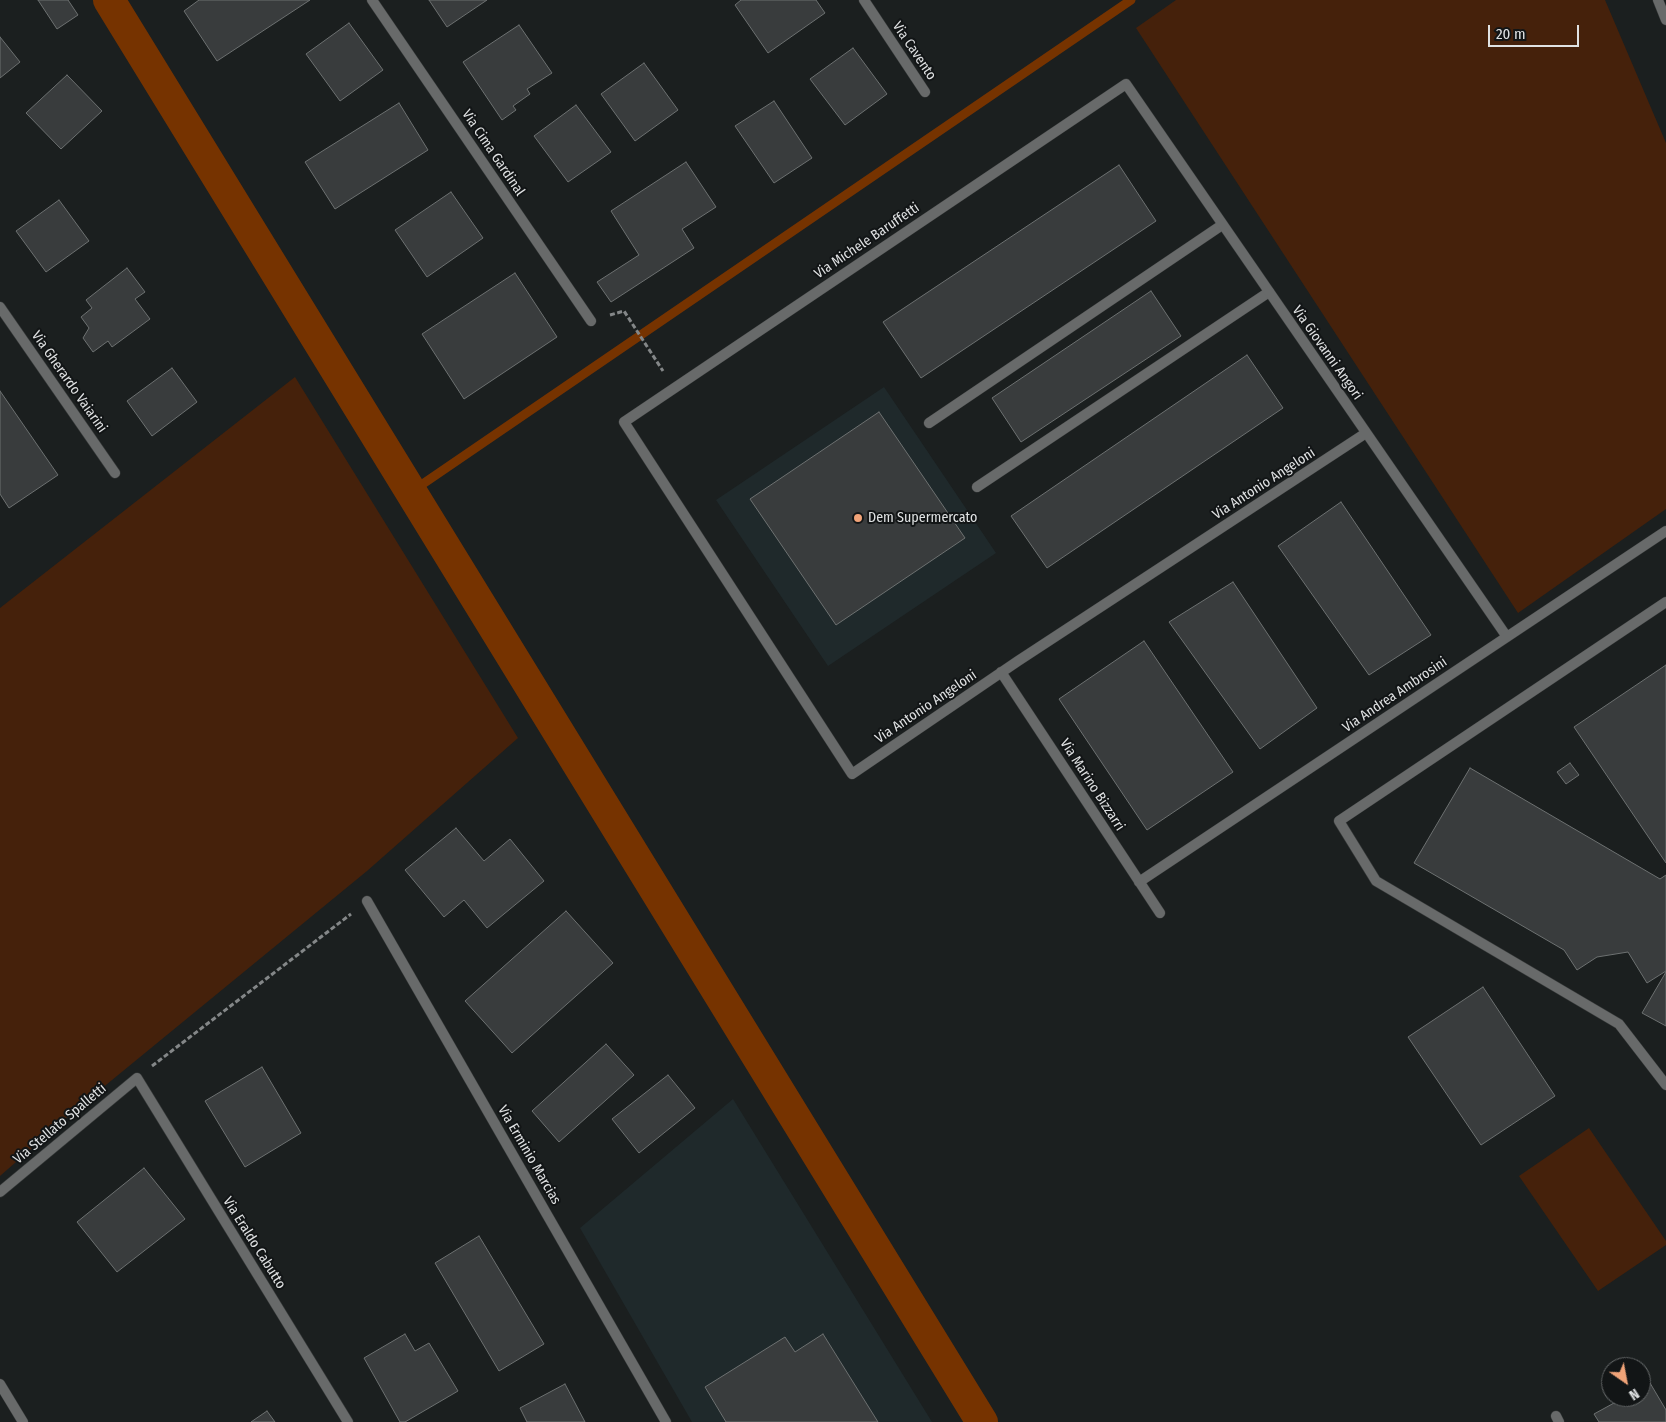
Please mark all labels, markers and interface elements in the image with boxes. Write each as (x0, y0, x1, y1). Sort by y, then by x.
scale bar (1491, 15, 1582, 47)
street label: Via Cavento (888, 19, 940, 83)
text: 20 m (1496, 25, 1526, 43)
street label: Via Cima Gardinal (458, 107, 528, 199)
street label: Via Michele Baruffetti (811, 200, 923, 282)
street label: Via Giovanni Angori (1288, 303, 1366, 403)
street label: Via Gherardo Vaiarini (28, 328, 110, 436)
street label: Via Antonio Angeloni (1210, 445, 1318, 523)
place label: Dem Supermercato (868, 510, 977, 526)
marker: Dem Supermercato (852, 512, 864, 524)
street label: Via Andrea Ambrosini (1340, 654, 1450, 736)
street label: Via Antonio Angeloni (872, 667, 980, 747)
street label: Via Marino Bizzarri (1056, 736, 1128, 834)
street label: Via Stellato Spalletti (10, 1080, 110, 1168)
street label: Via Erminio Marcias (494, 1103, 564, 1207)
street label: Via Eraldo Cabutto (219, 1194, 289, 1292)
north arrow (1601, 1357, 1651, 1407)
text: N (1626, 1385, 1642, 1404)

